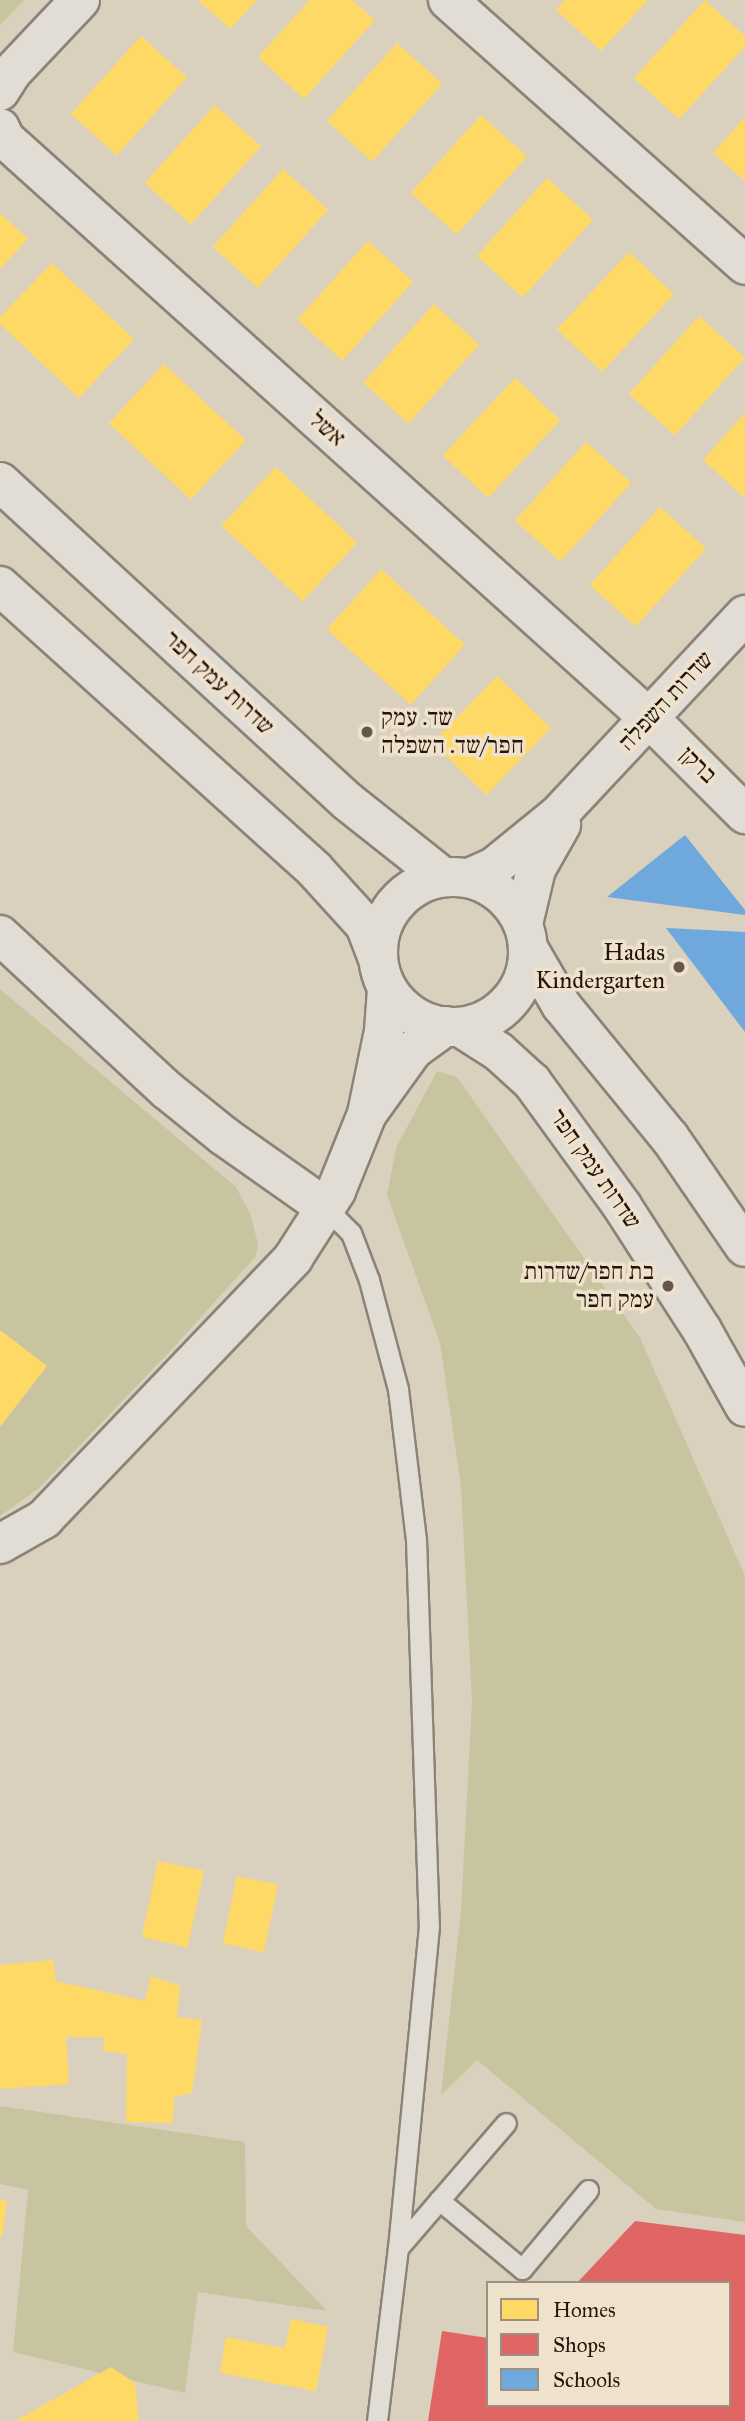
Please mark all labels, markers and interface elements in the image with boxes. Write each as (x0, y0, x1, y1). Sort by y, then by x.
street label: אשל (303, 405, 351, 453)
street label: שדרות עמק חפר (158, 625, 280, 741)
street label: שדרות השפלה (613, 645, 719, 757)
place label: שד. עמק חפר/שד. השפלה (381, 704, 524, 760)
marker: שד. עמק חפר/שד. השפלה (359, 724, 375, 740)
street label: ברקן (673, 741, 723, 789)
place label: Hadas Kindergarten (536, 939, 665, 995)
marker: Hadas Kindergarten (671, 959, 687, 975)
street label: שדרות עמק חפר (543, 1103, 647, 1235)
place label: בת חפר/שדרות עמק חפר (524, 1258, 654, 1314)
marker: בת חפר/שדרות עמק חפר (660, 1278, 676, 1294)
legend (486, 2281, 731, 2407)
text: Homes (553, 2297, 616, 2323)
text: Shops (553, 2332, 606, 2358)
text: Schools (553, 2367, 620, 2393)

